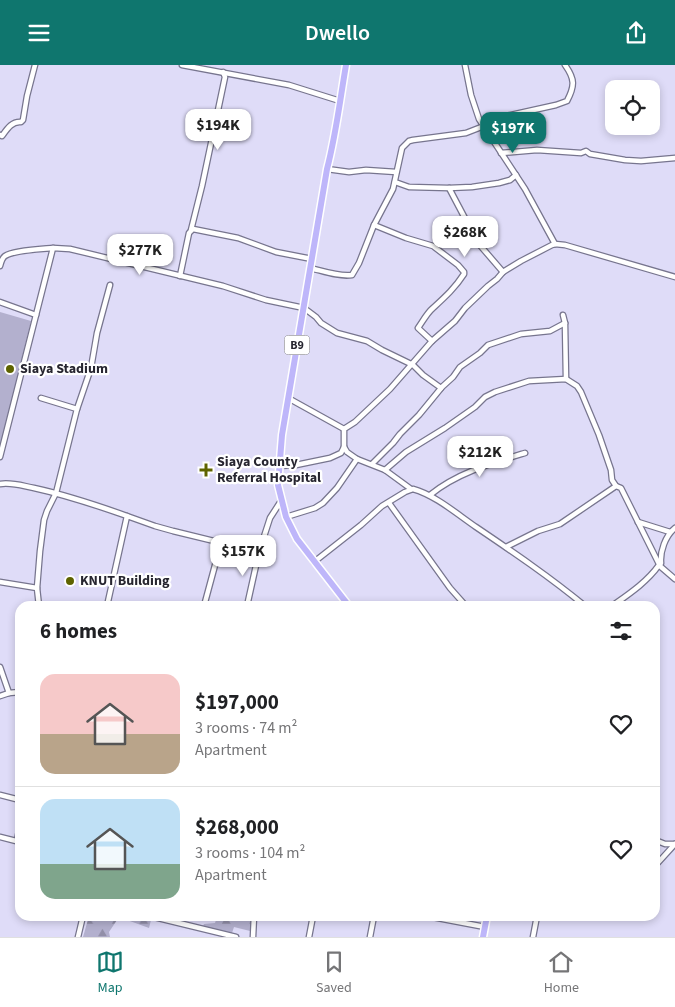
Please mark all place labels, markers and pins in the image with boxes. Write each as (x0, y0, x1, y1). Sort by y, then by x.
pin: $194K (183, 109, 253, 151)
pin: $197K (478, 111, 548, 154)
pin: $268K (430, 215, 500, 258)
pin: $277K (105, 233, 175, 276)
place label: Siaya Stadium (20, 359, 108, 379)
marker: Siaya Stadium (4, 363, 16, 375)
pin: $212K (445, 435, 515, 478)
place label: Siaya County Referral Hospital (217, 452, 321, 488)
marker: Siaya County Referral Hospital (199, 463, 213, 477)
pin: $157K (208, 535, 278, 577)
place label: KNUT Building (80, 571, 170, 591)
marker: KNUT Building (64, 575, 76, 587)

